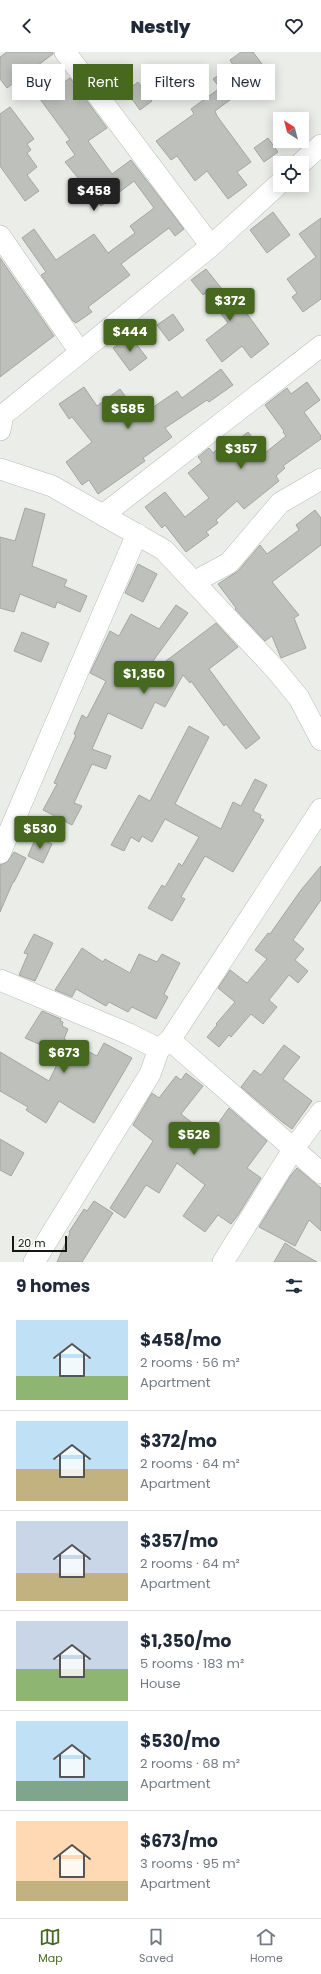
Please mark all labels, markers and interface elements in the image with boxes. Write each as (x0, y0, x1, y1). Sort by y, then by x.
text: Nestly (131, 14, 191, 39)
icon: back (16, 15, 38, 37)
icon: heart (283, 15, 305, 37)
chip: Buy (12, 64, 65, 100)
chip: Rent (73, 64, 133, 100)
chip: Filters (141, 64, 209, 100)
chip: New (217, 64, 275, 100)
north arrow (273, 112, 309, 148)
map controls (273, 112, 309, 192)
button: locate (273, 156, 309, 192)
pin: $458 (70, 178, 118, 212)
text: $458 (77, 181, 111, 200)
pin: $372 (206, 288, 254, 322)
text: $372 (215, 291, 245, 310)
pin: $444 (106, 319, 154, 353)
text: $444 (113, 322, 147, 341)
pin: $585 (104, 396, 152, 430)
text: $585 (111, 399, 145, 418)
pin: $357 (217, 436, 265, 470)
text: $357 (225, 439, 257, 458)
pin: $1,350 (111, 661, 177, 695)
text: $1,350 (123, 664, 165, 683)
pin: $530 (16, 816, 64, 850)
text: $530 (23, 819, 57, 838)
pin: $673 (40, 1040, 88, 1074)
text: $673 (48, 1043, 80, 1062)
pin: $526 (170, 1122, 218, 1156)
text: $526 (178, 1125, 210, 1144)
scale bar (12, 1234, 67, 1253)
text: 20 m (18, 1235, 46, 1251)
text: 9 homes (16, 1274, 90, 1298)
icon: filters (283, 1275, 305, 1297)
text: $458/mo (140, 1328, 221, 1352)
icon: home (48, 1336, 96, 1384)
text: 2 rooms · 56 m² (140, 1353, 240, 1372)
text: Apartment (140, 1373, 210, 1392)
text: $372/mo (140, 1429, 217, 1453)
icon: home (48, 1437, 96, 1485)
text: 2 rooms · 64 m² (140, 1454, 240, 1473)
text: Apartment (140, 1474, 210, 1493)
text: $357/mo (140, 1529, 218, 1553)
icon: home (48, 1537, 96, 1585)
text: 2 rooms · 64 m² (140, 1554, 240, 1573)
text: Apartment (140, 1574, 210, 1593)
text: $1,350/mo (140, 1629, 231, 1653)
icon: home (48, 1637, 96, 1685)
text: 5 rooms · 183 m² (140, 1654, 244, 1673)
text: House (140, 1674, 180, 1693)
text: $530/mo (140, 1729, 220, 1753)
icon: home (48, 1737, 96, 1785)
text: 2 rooms · 68 m² (140, 1754, 240, 1773)
text: Apartment (140, 1774, 210, 1793)
text: $673/mo (140, 1829, 218, 1853)
icon: home (48, 1837, 96, 1885)
text: 3 rooms · 95 m² (140, 1854, 240, 1873)
text: Apartment (140, 1874, 210, 1893)
tab: Map (38, 1926, 63, 1967)
tab: Saved (139, 1926, 173, 1967)
tab: Home (250, 1926, 283, 1967)

